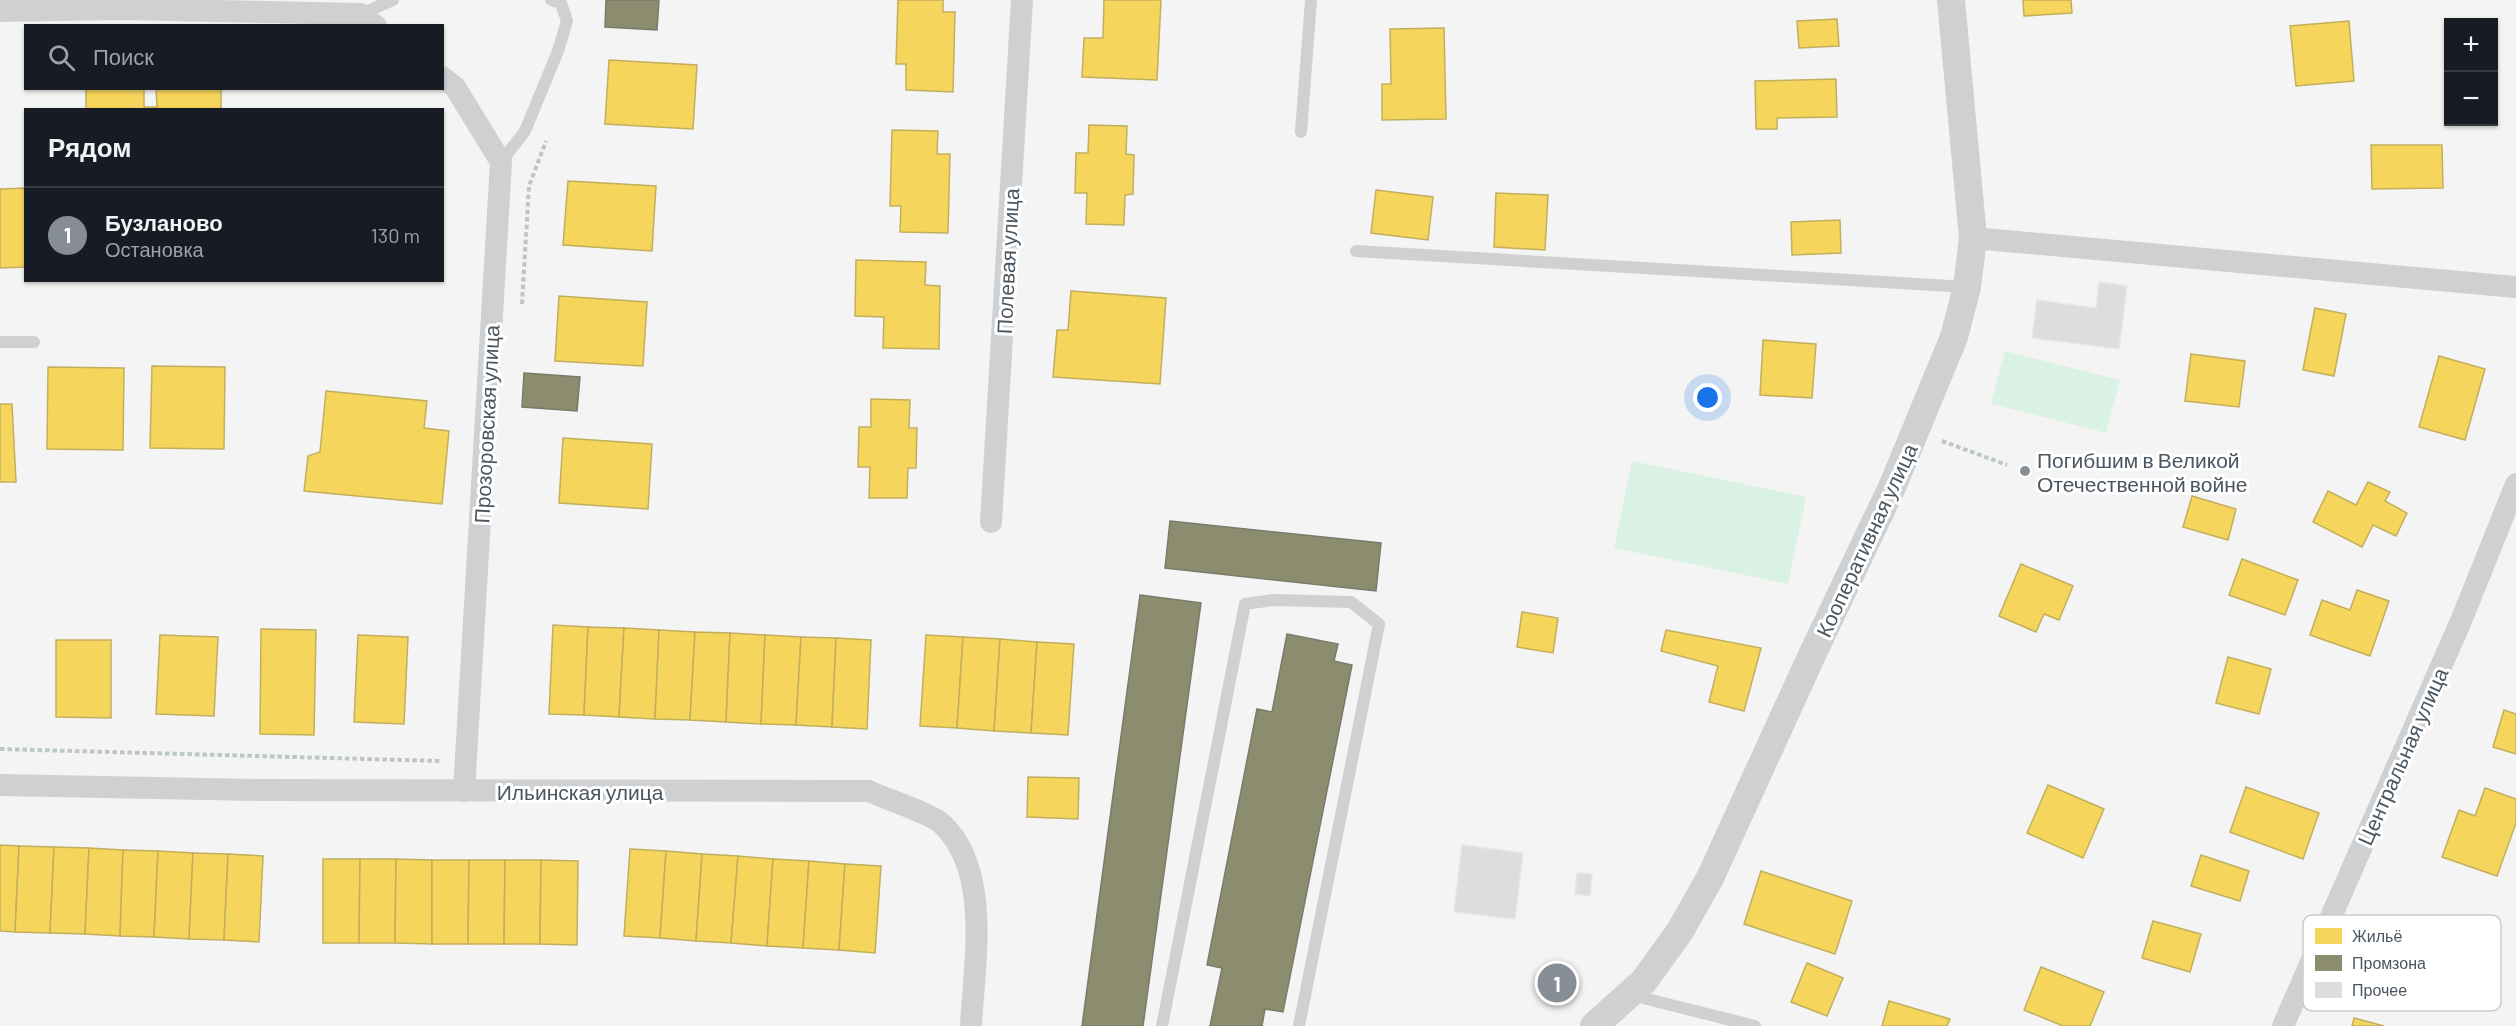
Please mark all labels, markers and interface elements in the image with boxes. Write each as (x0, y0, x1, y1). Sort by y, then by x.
map controls (2444, 18, 2498, 126)
button: + (2444, 18, 2498, 72)
search box (24, 24, 444, 90)
icon: search (45, 41, 78, 74)
text: Поиск (93, 43, 154, 69)
button: − (2444, 72, 2498, 126)
text: Рядом (48, 131, 131, 162)
street label: Полевая улица (991, 187, 1023, 335)
text: Бузланово (105, 209, 223, 235)
text: 1 (64, 223, 71, 247)
text: 130 m (371, 223, 420, 247)
text: Остановка (105, 237, 204, 261)
street label: Прозоровская улица (468, 324, 504, 524)
your location (1693, 383, 1722, 412)
street label: Кооперативная улица (1810, 439, 1922, 641)
place label: Погибшим в Великой Отечественной войне (2037, 447, 2247, 496)
marker: Погибшим в Великой Отечественной войне (2018, 464, 2032, 478)
street label: Центральная улица (2352, 663, 2453, 849)
street label: Ильинская улица (497, 779, 664, 804)
legend (2303, 915, 2501, 1011)
text: Жильё (2352, 926, 2402, 945)
text: Промзона (2352, 953, 2426, 972)
pin: 1 (1538, 960, 1576, 1006)
text: Прочее (2352, 980, 2407, 999)

